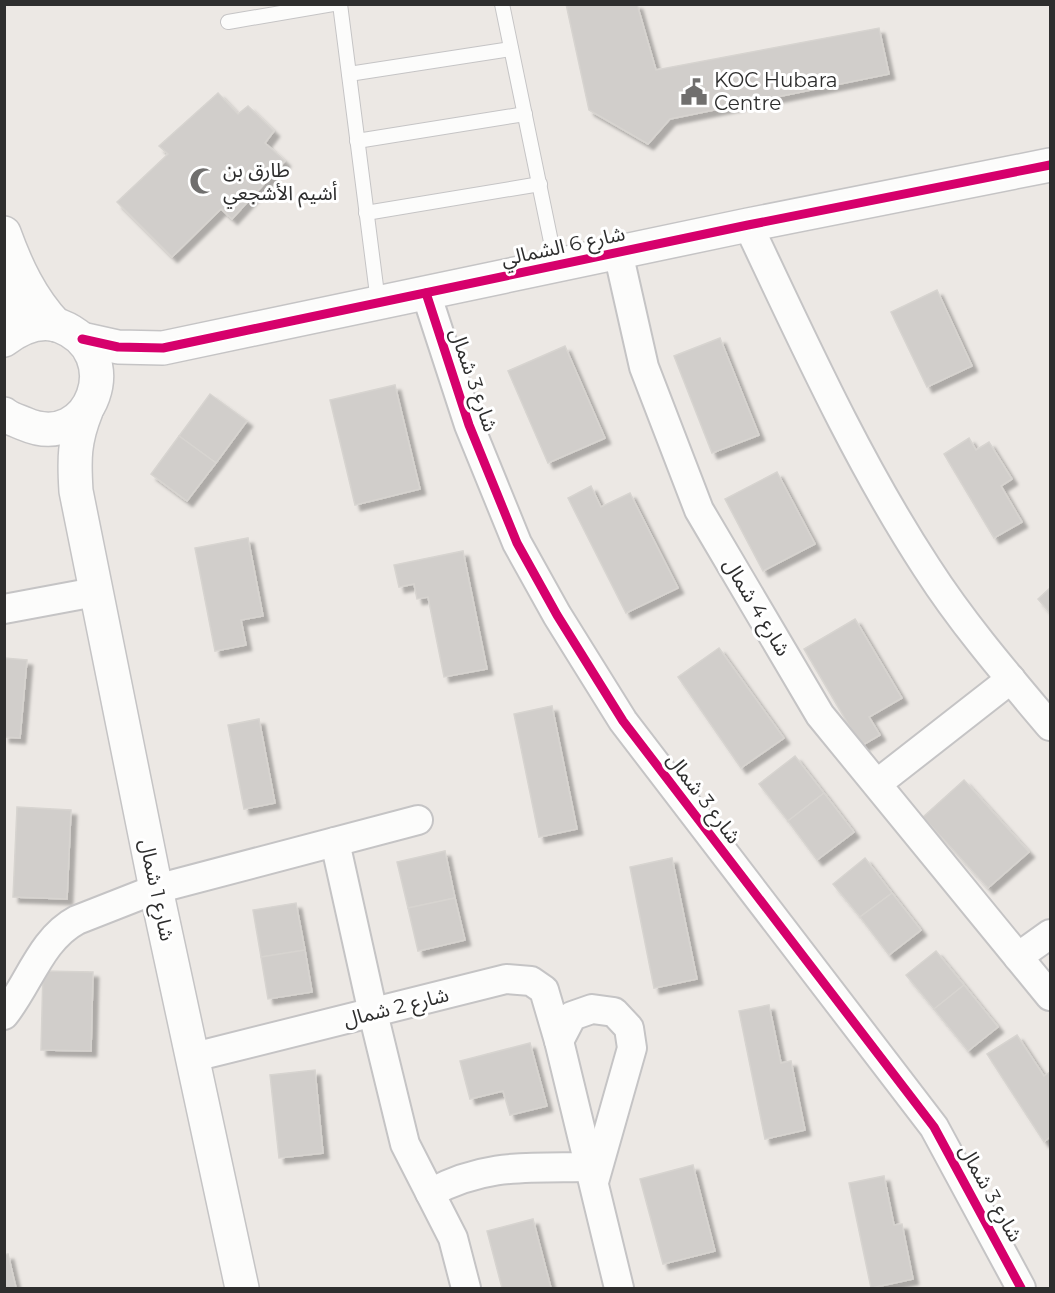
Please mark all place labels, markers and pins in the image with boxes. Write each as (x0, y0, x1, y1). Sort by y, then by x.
place label: KOC Hubara Centre (714, 68, 838, 115)
public building icon: KOC Hubara Centre (679, 77, 709, 107)
place label: طارق بن أشيم الأشجعي (223, 158, 337, 209)
mosque icon: طارق بن أشيم الأشجعي (188, 166, 218, 196)

